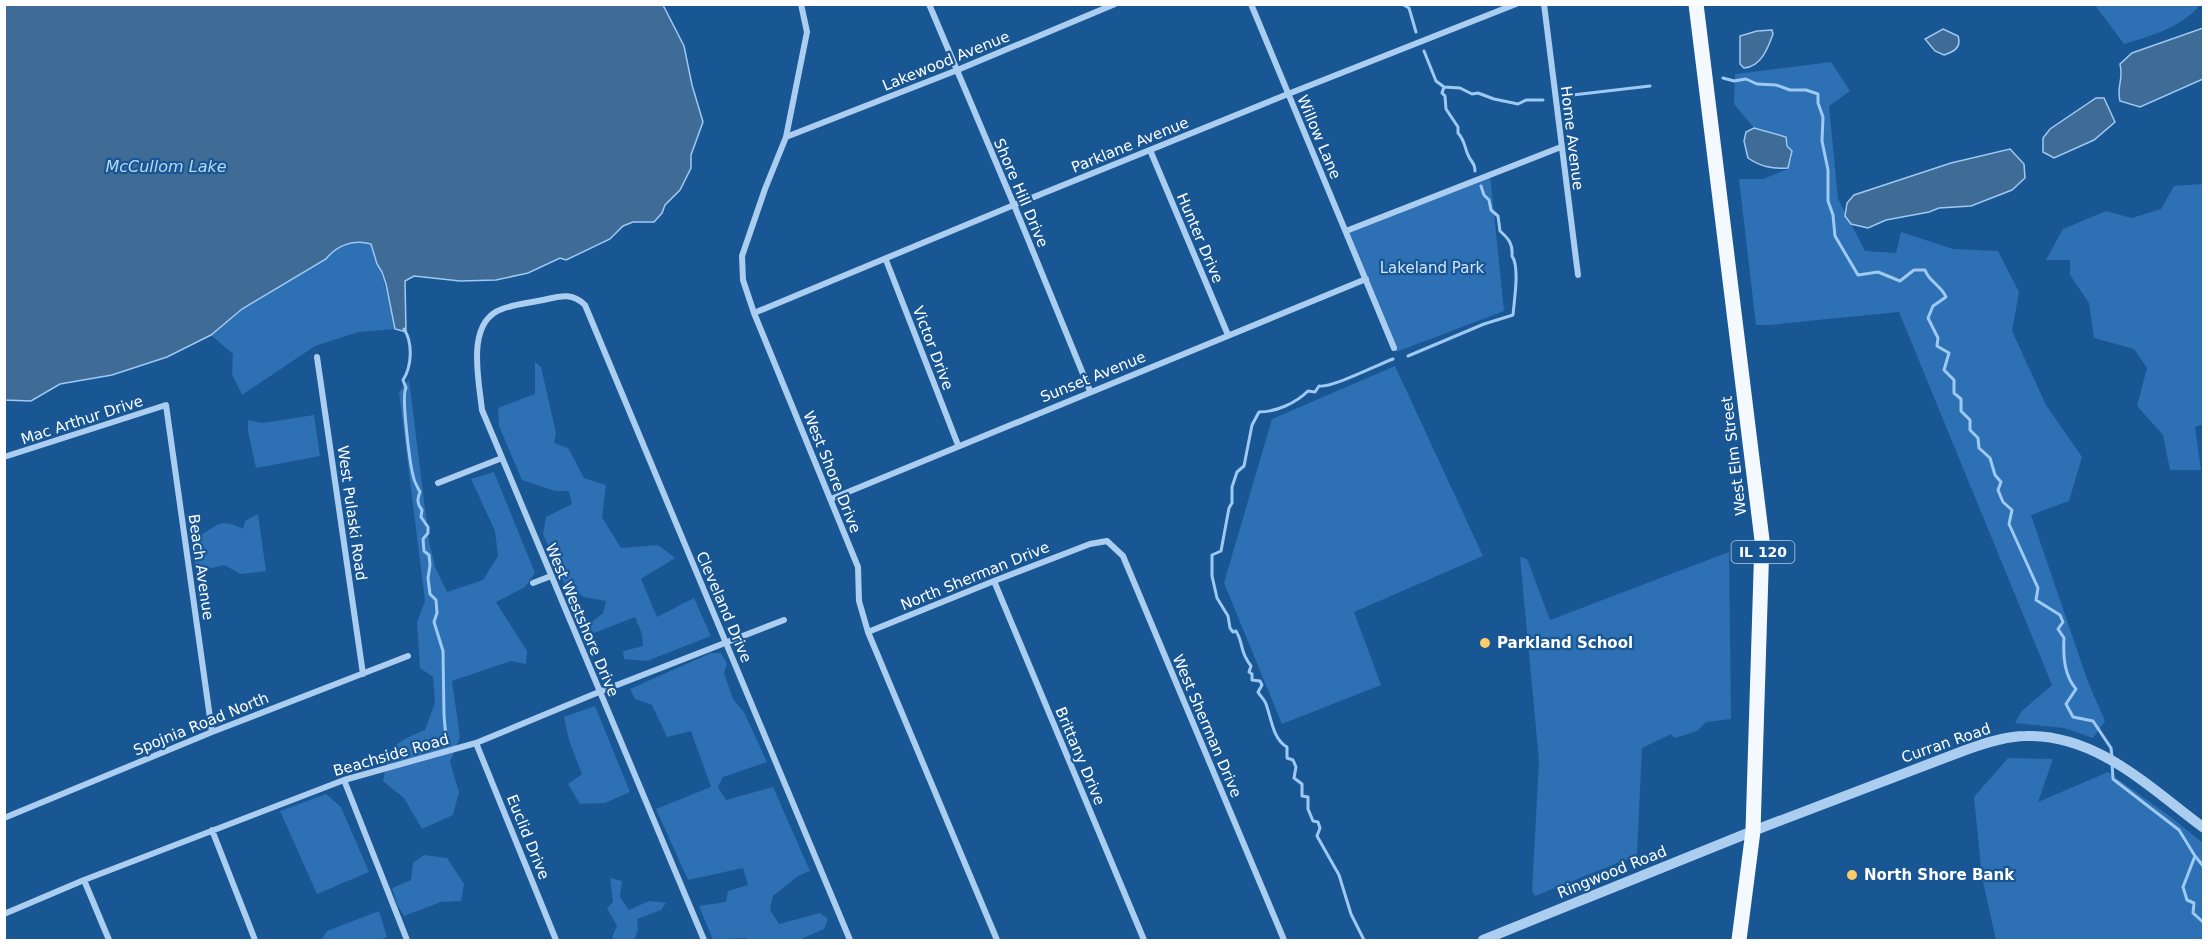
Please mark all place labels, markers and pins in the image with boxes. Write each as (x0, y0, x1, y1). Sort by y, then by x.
place label: Parkland School (1497, 634, 1633, 652)
marker: Parkland School (1478, 636, 1492, 650)
place label: North Shore Bank (1864, 866, 2015, 884)
marker: North Shore Bank (1845, 868, 1859, 882)

